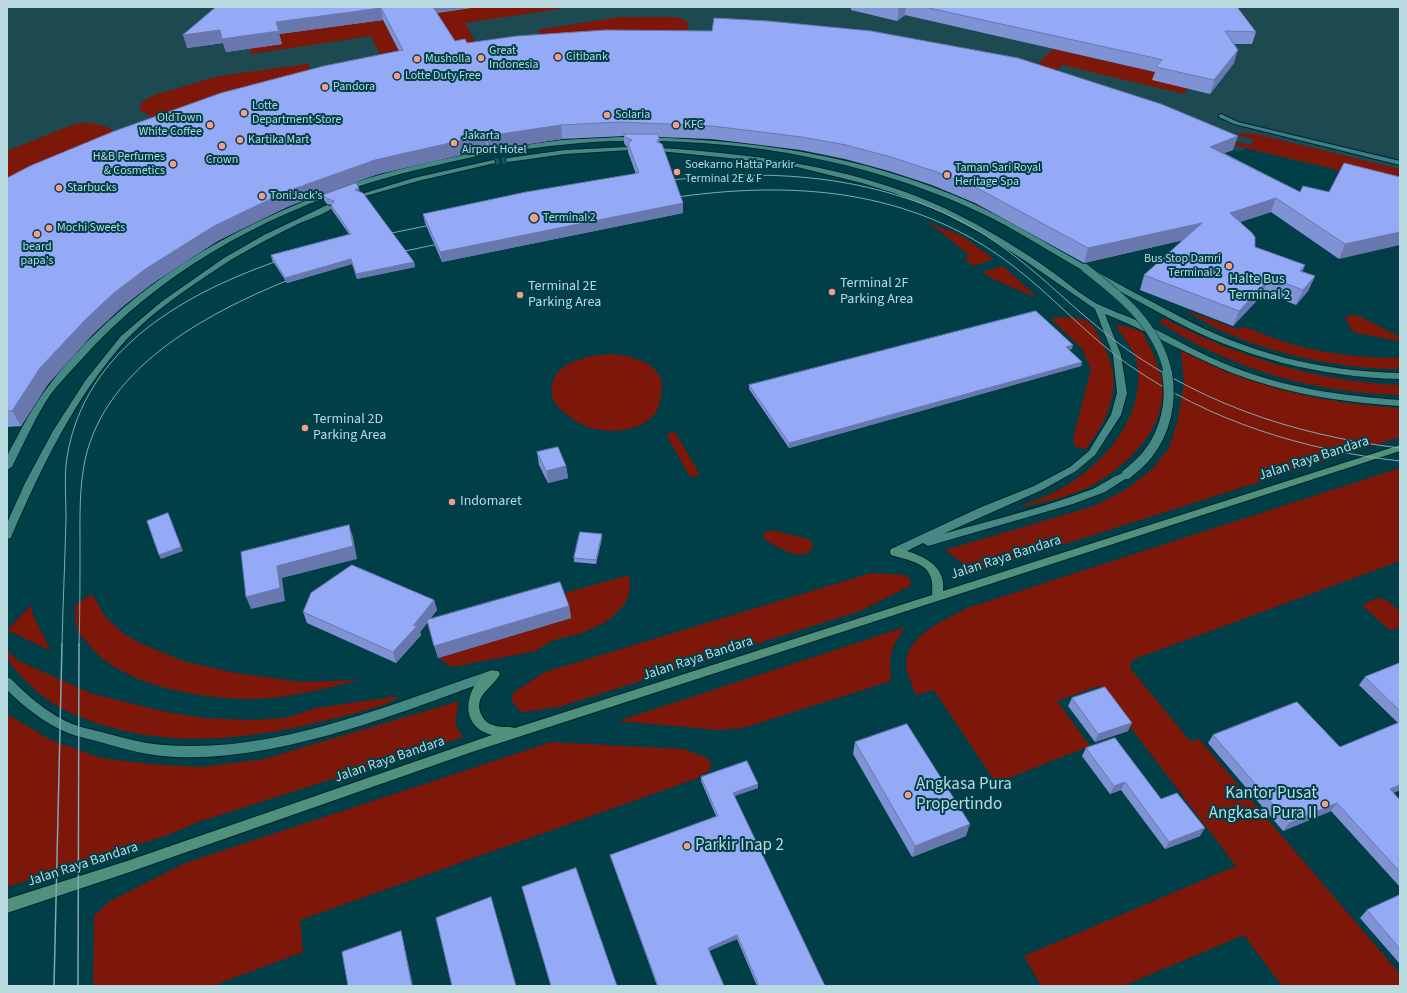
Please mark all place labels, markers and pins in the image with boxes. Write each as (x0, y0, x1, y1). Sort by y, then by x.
place label: Great Indonesia (489, 44, 538, 72)
place label: Citibank (566, 50, 608, 64)
place label: Musholla (425, 52, 470, 66)
marker: Citibank (553, 52, 563, 62)
marker: Great Indonesia (476, 53, 486, 63)
marker: Musholla (412, 54, 422, 64)
place label: Lotte Duty Free (405, 69, 481, 83)
marker: Lotte Duty Free (392, 71, 402, 81)
place label: Pandora (333, 80, 375, 94)
marker: Pandora (320, 82, 330, 92)
place label: Lotte Department Store (252, 99, 342, 127)
marker: Lotte Department Store (239, 108, 249, 118)
place label: Solaria (615, 108, 650, 122)
marker: Solaria (602, 110, 612, 120)
place label: OldTown White Coffee (139, 111, 202, 139)
place label: KFC (684, 118, 704, 132)
marker: OldTown White Coffee (205, 120, 215, 130)
marker: KFC (671, 120, 681, 130)
place label: Jakarta Airport Hotel (462, 129, 526, 157)
place label: Kartika Mart (248, 133, 309, 147)
marker: Kartika Mart (235, 135, 245, 145)
marker: Jakarta Airport Hotel (449, 138, 459, 148)
marker: Crown (217, 141, 227, 151)
place label: H&B Perfumes & Cosmetics (93, 150, 165, 178)
place label: Crown (206, 153, 238, 167)
place label: Soekarno Hatta Parkir Terminal 2E & F (685, 158, 795, 186)
marker: H&B Perfumes & Cosmetics (168, 159, 178, 169)
place label: Taman Sari Royal Heritage Spa (955, 161, 1041, 189)
marker: Soekarno Hatta Parkir Terminal 2E & F (672, 167, 682, 177)
marker: Taman Sari Royal Heritage Spa (942, 170, 952, 180)
place label: Starbucks (67, 181, 117, 195)
marker: Starbucks (54, 183, 64, 193)
place label: ToniJack's (270, 189, 323, 203)
marker: ToniJack's (257, 191, 267, 201)
place label: Terminal 2 (543, 211, 596, 225)
marker: Terminal 2 (528, 212, 540, 224)
place label: Mochi Sweets (57, 221, 125, 235)
marker: Mochi Sweets (44, 223, 54, 233)
marker: beard papa's (32, 229, 42, 239)
place label: beard papa's (21, 240, 53, 268)
place label: Bus Stop Damri Terminal 2 (1144, 252, 1221, 280)
marker: Bus Stop Damri Terminal 2 (1224, 261, 1234, 271)
place label: Halte Bus Terminal 2 (1229, 272, 1290, 304)
place label: Terminal 2F Parking Area (840, 276, 913, 308)
place label: Terminal 2E Parking Area (528, 279, 601, 312)
marker: Halte Bus Terminal 2 (1216, 283, 1226, 293)
marker: Terminal 2F Parking Area (827, 287, 837, 297)
marker: Terminal 2E Parking Area (515, 290, 525, 300)
place label: Terminal 2D Parking Area (313, 412, 386, 444)
marker: Terminal 2D Parking Area (300, 423, 310, 433)
place label: Indomaret (460, 494, 522, 510)
marker: Indomaret (447, 497, 457, 507)
place label: Angkasa Pura Propertindo (916, 775, 1012, 815)
place label: Kantor Pusat Angkasa Pura II (1209, 784, 1317, 824)
marker: Angkasa Pura Propertindo (903, 790, 913, 800)
marker: Kantor Pusat Angkasa Pura II (1320, 799, 1330, 809)
place label: Parkir Inap 2 (695, 836, 784, 856)
marker: Parkir Inap 2 (682, 841, 692, 851)

